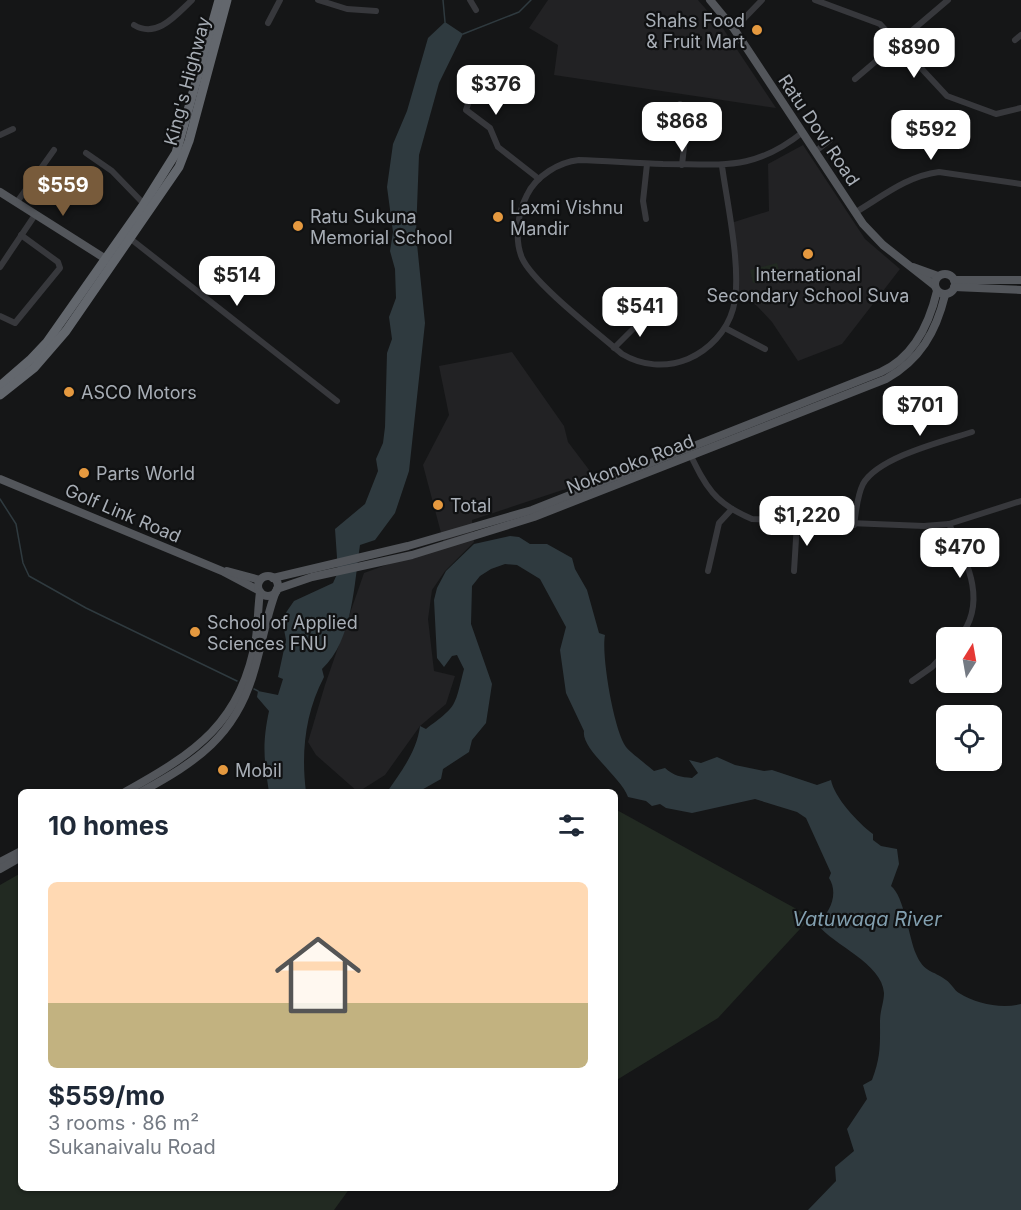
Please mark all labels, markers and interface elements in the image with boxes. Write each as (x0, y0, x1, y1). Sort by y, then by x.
place label: Shahs Food & Fruit Mart (645, 10, 745, 52)
street label: King's Highway (160, 14, 214, 148)
marker: Shahs Food & Fruit Mart (750, 23, 764, 37)
pin: $890 (878, 28, 950, 79)
text: $890 (888, 35, 940, 59)
pin: $376 (460, 65, 532, 116)
street label: Ratu Dovi Road (774, 70, 864, 190)
text: $376 (471, 72, 521, 96)
pin: $868 (646, 102, 718, 153)
text: $868 (656, 109, 708, 133)
pin: $592 (895, 110, 967, 161)
text: $592 (905, 117, 957, 141)
pin: $559 (27, 166, 99, 217)
text: $559 (37, 173, 89, 197)
place label: Laxmi Vishnu Mandir (510, 197, 624, 239)
place label: Ratu Sukuna Memorial School (310, 206, 453, 248)
marker: Laxmi Vishnu Mandir (491, 210, 505, 224)
marker: Ratu Sukuna Memorial School (291, 219, 305, 233)
marker: International Secondary School Suva (801, 247, 815, 261)
pin: $514 (201, 256, 273, 307)
text: $514 (213, 263, 261, 287)
place label: International Secondary School Suva (707, 264, 909, 306)
pin: $541 (604, 287, 676, 338)
text: $541 (616, 294, 664, 318)
place label: ASCO Motors (81, 382, 197, 403)
marker: ASCO Motors (62, 385, 76, 399)
pin: $701 (884, 386, 956, 437)
text: $701 (897, 393, 943, 417)
street label: Nokonoko Road (563, 430, 697, 498)
place label: Parts World (96, 463, 195, 484)
marker: Parts World (77, 466, 91, 480)
street label: Golf Link Road (62, 479, 184, 547)
place label: Total (450, 495, 491, 516)
pin: $1,220 (758, 496, 856, 547)
marker: Total (431, 498, 445, 512)
text: $1,220 (773, 503, 841, 527)
pin: $470 (924, 528, 996, 579)
text: $470 (934, 535, 986, 559)
place label: School of Applied Sciences FNU (207, 612, 358, 654)
marker: School of Applied Sciences FNU (188, 625, 202, 639)
north arrow (936, 627, 1002, 693)
map controls (936, 627, 1002, 771)
button: locate (936, 705, 1002, 771)
place label: Mobil (235, 760, 282, 781)
marker: Mobil (216, 763, 230, 777)
icon: filters (555, 809, 588, 842)
text: 10 homes (48, 810, 169, 841)
water label: Vatuwaqa River (792, 907, 942, 931)
icon: home (264, 921, 372, 1029)
text: $559/mo (48, 1080, 165, 1111)
text: 3 rooms · 86 m² (48, 1111, 199, 1135)
text: Sukanaivalu Road (48, 1135, 216, 1159)

